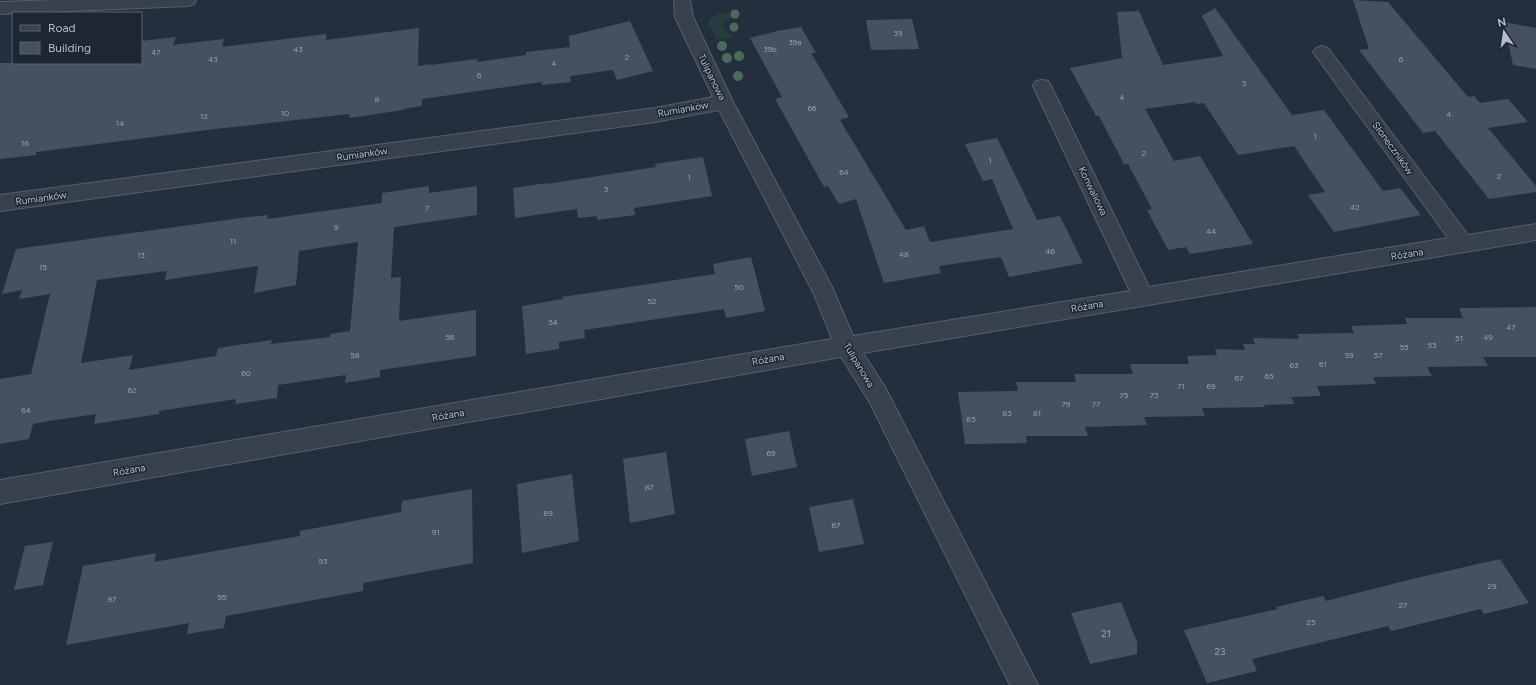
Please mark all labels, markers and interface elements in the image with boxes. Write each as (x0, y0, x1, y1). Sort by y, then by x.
legend (12, 12, 142, 64)
north arrow (1484, 12, 1524, 52)
text: N (1496, 15, 1507, 30)
text: Road (48, 21, 76, 35)
house number: 39 (894, 28, 903, 38)
house number: 39a (789, 37, 801, 47)
text: Building (48, 41, 91, 55)
house number: 43 (293, 44, 303, 54)
house number: 39b (763, 44, 777, 54)
house number: 47 (151, 47, 161, 57)
house number: 2 (625, 52, 629, 62)
street label: Tulipanowa (695, 52, 729, 102)
house number: 43 (208, 54, 218, 64)
house number: 6 (1399, 54, 1404, 64)
house number: 4 (552, 58, 557, 68)
house number: 6 (477, 70, 482, 80)
house number: 3 (1242, 78, 1246, 88)
house number: 4 (1120, 92, 1125, 102)
house number: 8 (375, 94, 380, 104)
street label: Rumianków (656, 98, 710, 120)
house number: 66 (807, 103, 817, 113)
house number: 10 (281, 108, 289, 118)
house number: 4 (1447, 109, 1452, 119)
house number: 12 (200, 111, 208, 121)
house number: 14 (116, 118, 124, 128)
street label: Słoneczników (1369, 119, 1417, 177)
house number: 1 (1313, 131, 1317, 141)
house number: 16 (21, 138, 29, 148)
street label: Rumianków (336, 144, 389, 164)
house number: 2 (1142, 148, 1146, 158)
house number: 1 (988, 155, 992, 165)
street label: Konwaliowa (1076, 164, 1110, 218)
house number: 64 (839, 167, 849, 177)
house number: 2 (1497, 171, 1501, 181)
house number: 1 (687, 172, 691, 182)
house number: 3 (604, 184, 608, 194)
street label: Rumianków (15, 188, 68, 208)
house number: 42 (1350, 202, 1360, 212)
house number: 7 (425, 203, 430, 213)
house number: 9 (334, 222, 339, 232)
house number: 44 (1206, 226, 1216, 236)
house number: 11 (230, 236, 236, 246)
street label: Różana (1390, 245, 1424, 263)
house number: 46 (1045, 246, 1055, 256)
house number: 48 (899, 249, 909, 259)
house number: 13 (137, 250, 145, 260)
house number: 15 (39, 262, 47, 272)
house number: 50 (734, 282, 744, 292)
house number: 52 (647, 296, 657, 306)
street label: Różana (1070, 297, 1104, 315)
house number: 54 (548, 317, 558, 327)
house number: 47 (1506, 322, 1516, 332)
house number: 56 (445, 332, 455, 342)
house number: 49 (1483, 332, 1493, 342)
house number: 51 (1455, 333, 1463, 343)
street label: Tulipanowa (840, 340, 878, 390)
house number: 53 (1428, 340, 1436, 350)
house number: 55 (1399, 342, 1409, 352)
house number: 58 (350, 350, 360, 360)
street label: Różana (751, 350, 785, 368)
house number: 59 (1344, 350, 1354, 360)
house number: 57 (1374, 350, 1383, 360)
house number: 61 (1319, 359, 1327, 369)
house number: 63 (1290, 360, 1298, 370)
house number: 60 (241, 368, 251, 378)
house number: 65 (1264, 371, 1274, 381)
house number: 67 (1235, 373, 1244, 383)
house number: 71 (1177, 381, 1185, 391)
house number: 69 (1206, 381, 1216, 391)
house number: 62 (128, 385, 137, 395)
house number: 75 (1120, 390, 1129, 400)
house number: 73 (1150, 390, 1158, 400)
house number: 79 (1062, 399, 1071, 409)
house number: 77 (1092, 399, 1101, 409)
house number: 64 (21, 405, 31, 415)
street label: Różana (431, 406, 465, 424)
house number: 83 (1002, 408, 1012, 418)
house number: 81 (1033, 408, 1041, 418)
house number: 85 (966, 414, 976, 424)
house number: 69 (766, 448, 776, 458)
street label: Różana (112, 461, 146, 479)
house number: 87 (644, 482, 654, 492)
house number: 89 (543, 508, 553, 518)
house number: 67 (832, 520, 841, 530)
house number: 91 (432, 527, 440, 537)
house number: 93 (319, 556, 327, 566)
house number: 29 (1488, 581, 1497, 591)
house number: 95 (217, 592, 227, 602)
house number: 97 (108, 594, 117, 604)
house number: 27 (1399, 600, 1408, 610)
house number: 25 (1306, 617, 1316, 627)
house number: 21 (1101, 627, 1111, 640)
house number: 23 (1214, 645, 1226, 658)

